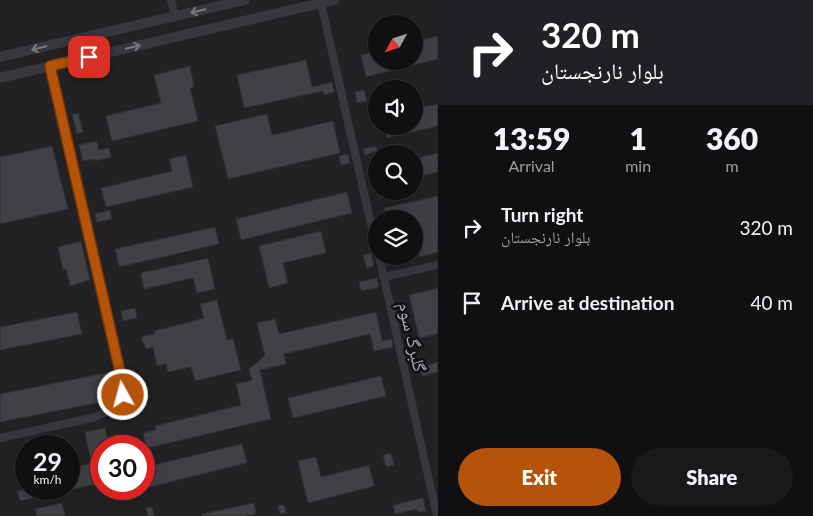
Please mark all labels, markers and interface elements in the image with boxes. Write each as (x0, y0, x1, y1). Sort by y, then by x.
one-way arrow (190, 7, 206, 16)
text: 320 m (541, 13, 640, 55)
north arrow (368, 15, 422, 70)
map controls (368, 15, 423, 265)
icon: right (458, 20, 523, 85)
pin (68, 36, 110, 78)
one-way arrow (124, 42, 140, 51)
icon: arrive (75, 43, 103, 71)
one-way arrow (32, 44, 48, 53)
text: بلوار نارنجستان (541, 57, 664, 84)
button: sound (368, 80, 423, 135)
text: 13:59 (493, 120, 570, 156)
text: 1 (629, 120, 647, 156)
text: 360 (706, 120, 758, 156)
button: search (368, 145, 423, 200)
text: Arrival (509, 156, 555, 175)
text: min (625, 156, 651, 175)
text: m (725, 156, 739, 175)
text: Turn right (501, 203, 583, 226)
button: layers (368, 210, 423, 265)
icon: right (458, 214, 486, 242)
text: 320 m (739, 216, 793, 239)
text: بلوار نارنجستان (501, 227, 590, 246)
icon: arrive (458, 289, 486, 317)
text: Arrive at destination (501, 291, 674, 314)
text: 40 m (750, 291, 793, 314)
street label: گلبرگ سوم (392, 300, 432, 375)
position arrow (96, 368, 148, 420)
speed limit sign: 30 (90, 435, 155, 500)
text: 29 (33, 446, 62, 476)
button: Exit (458, 448, 621, 506)
button: Share (631, 448, 793, 506)
text: km/h (33, 472, 62, 487)

